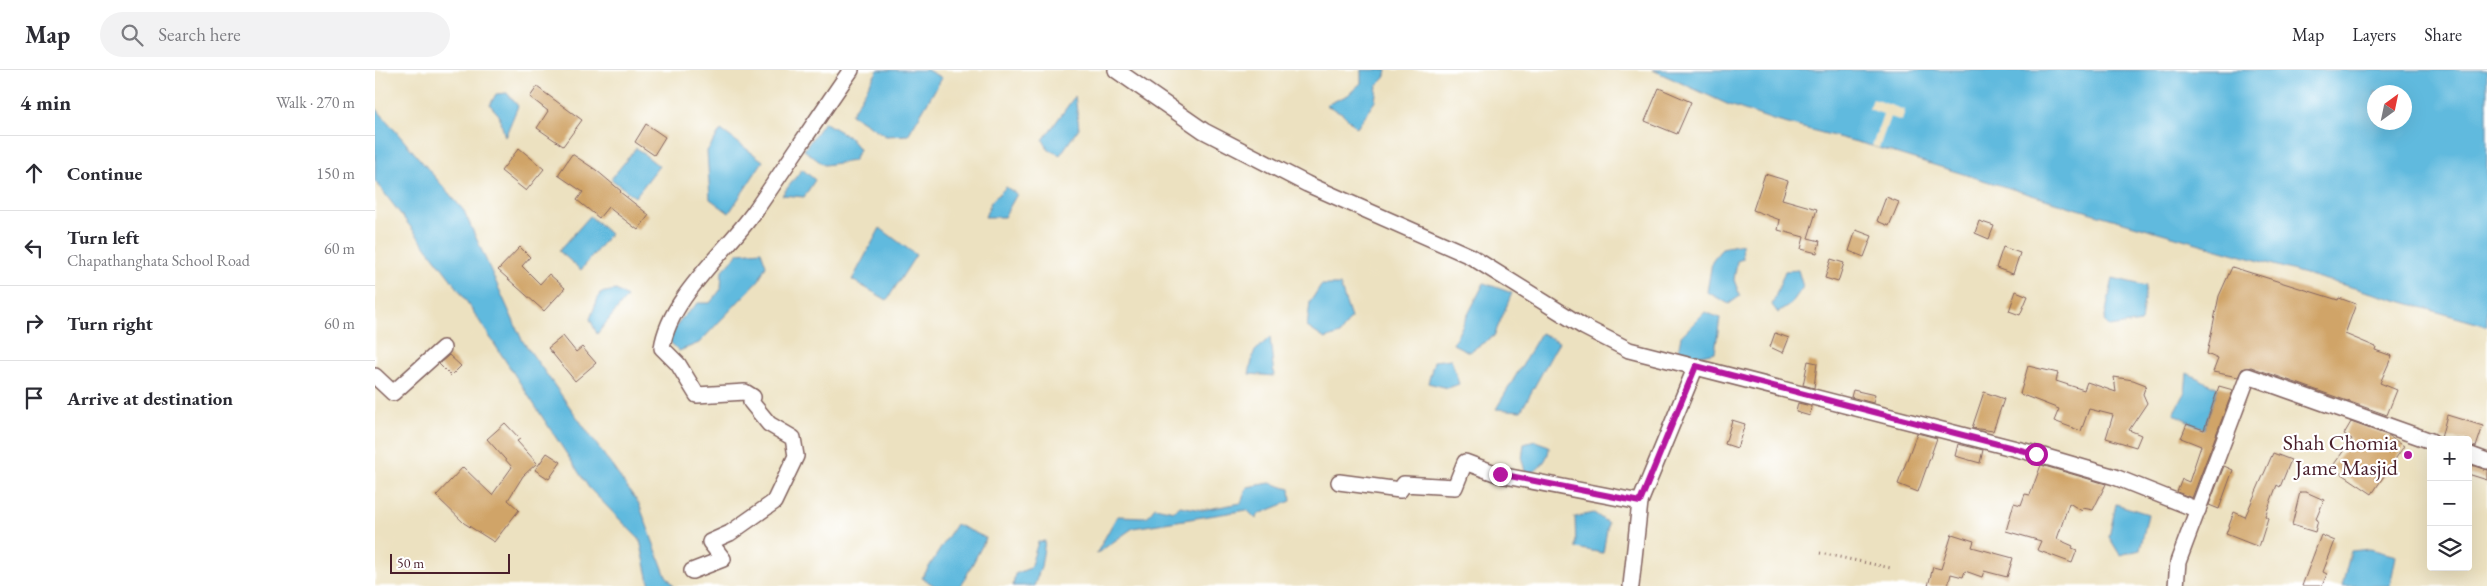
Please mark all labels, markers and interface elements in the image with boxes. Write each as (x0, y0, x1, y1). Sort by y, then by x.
search box (100, 12, 450, 57)
text: Map (25, 19, 70, 50)
icon: search (118, 21, 146, 49)
text: Search here (158, 22, 241, 47)
text: Map (2292, 23, 2324, 46)
text: Layers (2352, 23, 2396, 46)
text: Share (2424, 23, 2462, 46)
north arrow (2367, 85, 2412, 130)
text: 4 min (20, 89, 71, 116)
text: Walk · 270 m (276, 92, 355, 113)
icon: ahead (20, 159, 48, 187)
text: Continue (67, 161, 142, 186)
text: 150 m (316, 163, 355, 184)
text: Turn left (67, 225, 139, 250)
icon: left (20, 234, 48, 262)
text: 60 m (324, 238, 355, 259)
text: Chapathanghata School Road (67, 250, 250, 271)
icon: right (20, 309, 48, 337)
text: Turn right (67, 311, 153, 336)
text: 60 m (324, 313, 355, 334)
icon: arrive (20, 384, 48, 412)
text: Arrive at destination (67, 386, 233, 411)
place label: Shah Chomia Jame Masjid (2283, 428, 2399, 482)
map controls (2427, 436, 2472, 571)
button: + (2427, 436, 2472, 481)
route start (2025, 443, 2048, 466)
marker: Shah Chomia Jame Masjid (2402, 449, 2414, 461)
route end (1489, 463, 1512, 486)
button: − (2427, 481, 2472, 526)
button: layers (2427, 526, 2472, 571)
scale bar (390, 551, 510, 574)
text: 50 m (397, 554, 424, 572)

